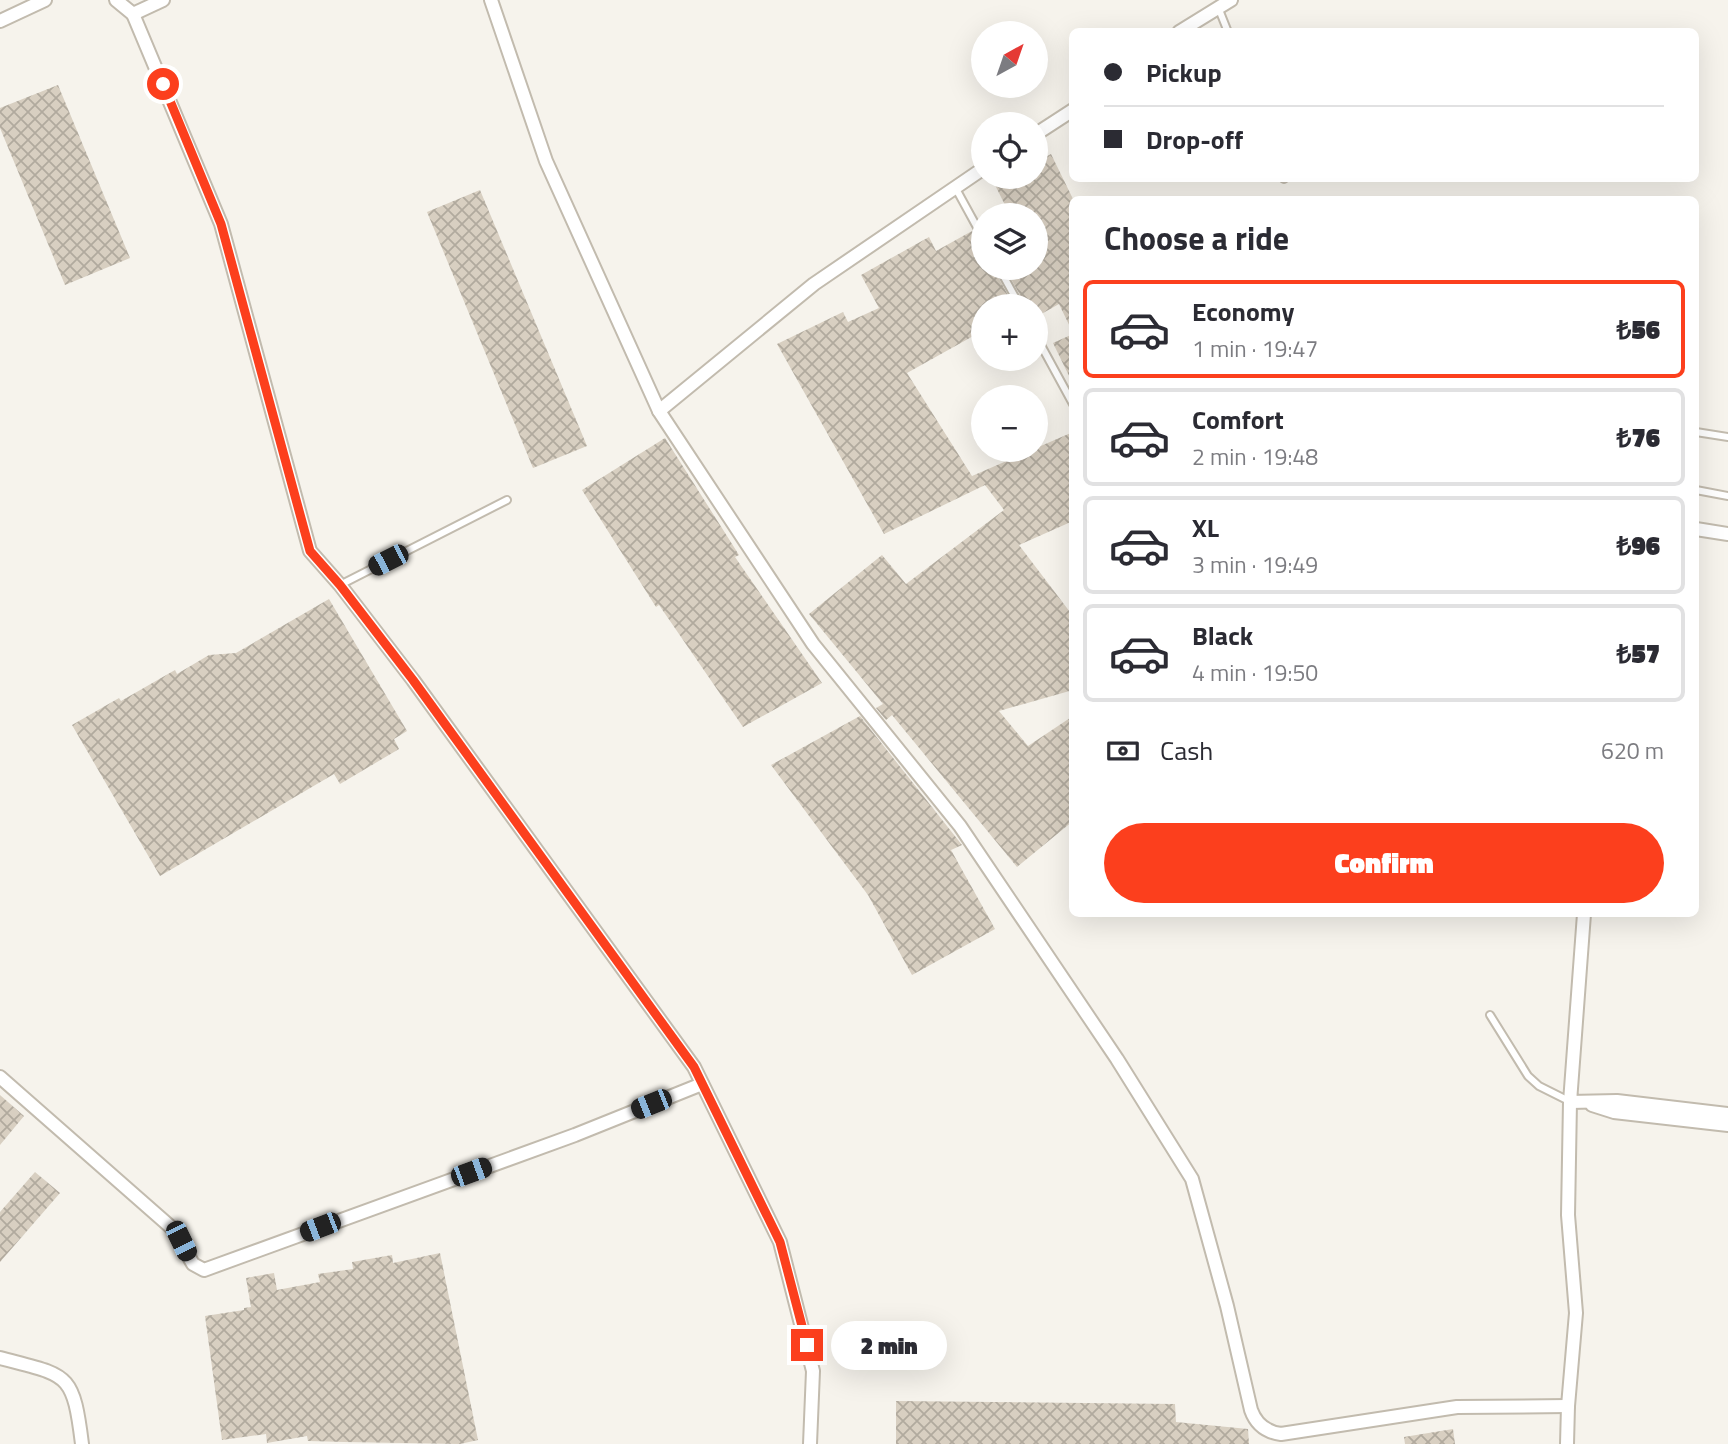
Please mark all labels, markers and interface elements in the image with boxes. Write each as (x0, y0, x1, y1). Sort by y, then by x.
north arrow (971, 21, 1048, 98)
map controls (971, 21, 1048, 462)
text: Pickup (1146, 53, 1222, 92)
route start (147, 68, 179, 100)
button: locate (971, 112, 1048, 189)
text: Drop-off (1146, 120, 1243, 159)
button: layers (971, 203, 1048, 280)
text: Choose a ride (1104, 214, 1289, 262)
text: Economy (1192, 292, 1294, 331)
button: + (971, 294, 1048, 371)
icon: car (1108, 298, 1171, 361)
text: ₺56 (1617, 310, 1660, 349)
text: 1 min · 19:47 (1192, 331, 1318, 366)
button: − (971, 385, 1048, 462)
text: Comfort (1192, 400, 1284, 439)
icon: car (1108, 406, 1171, 469)
text: ₺76 (1617, 418, 1660, 457)
text: 2 min · 19:48 (1192, 439, 1318, 474)
text: XL (1192, 508, 1219, 547)
icon: car (1108, 514, 1171, 577)
text: ₺96 (1617, 526, 1660, 565)
car (365, 541, 412, 579)
text: 3 min · 19:49 (1192, 547, 1318, 582)
text: Black (1192, 616, 1253, 655)
icon: car (1108, 622, 1171, 685)
text: ₺57 (1617, 634, 1660, 673)
text: 4 min · 19:50 (1192, 655, 1318, 690)
text: Cash (1160, 731, 1213, 770)
icon: cash (1104, 732, 1142, 770)
text: 620 m (1601, 733, 1664, 768)
button: Confirm (1104, 823, 1664, 903)
car (628, 1086, 675, 1122)
car (448, 1155, 495, 1189)
car (297, 1210, 344, 1244)
car (163, 1218, 200, 1264)
callout: 2 min (832, 1320, 947, 1370)
text: 2 min (860, 1328, 918, 1363)
route end (791, 1329, 823, 1361)

